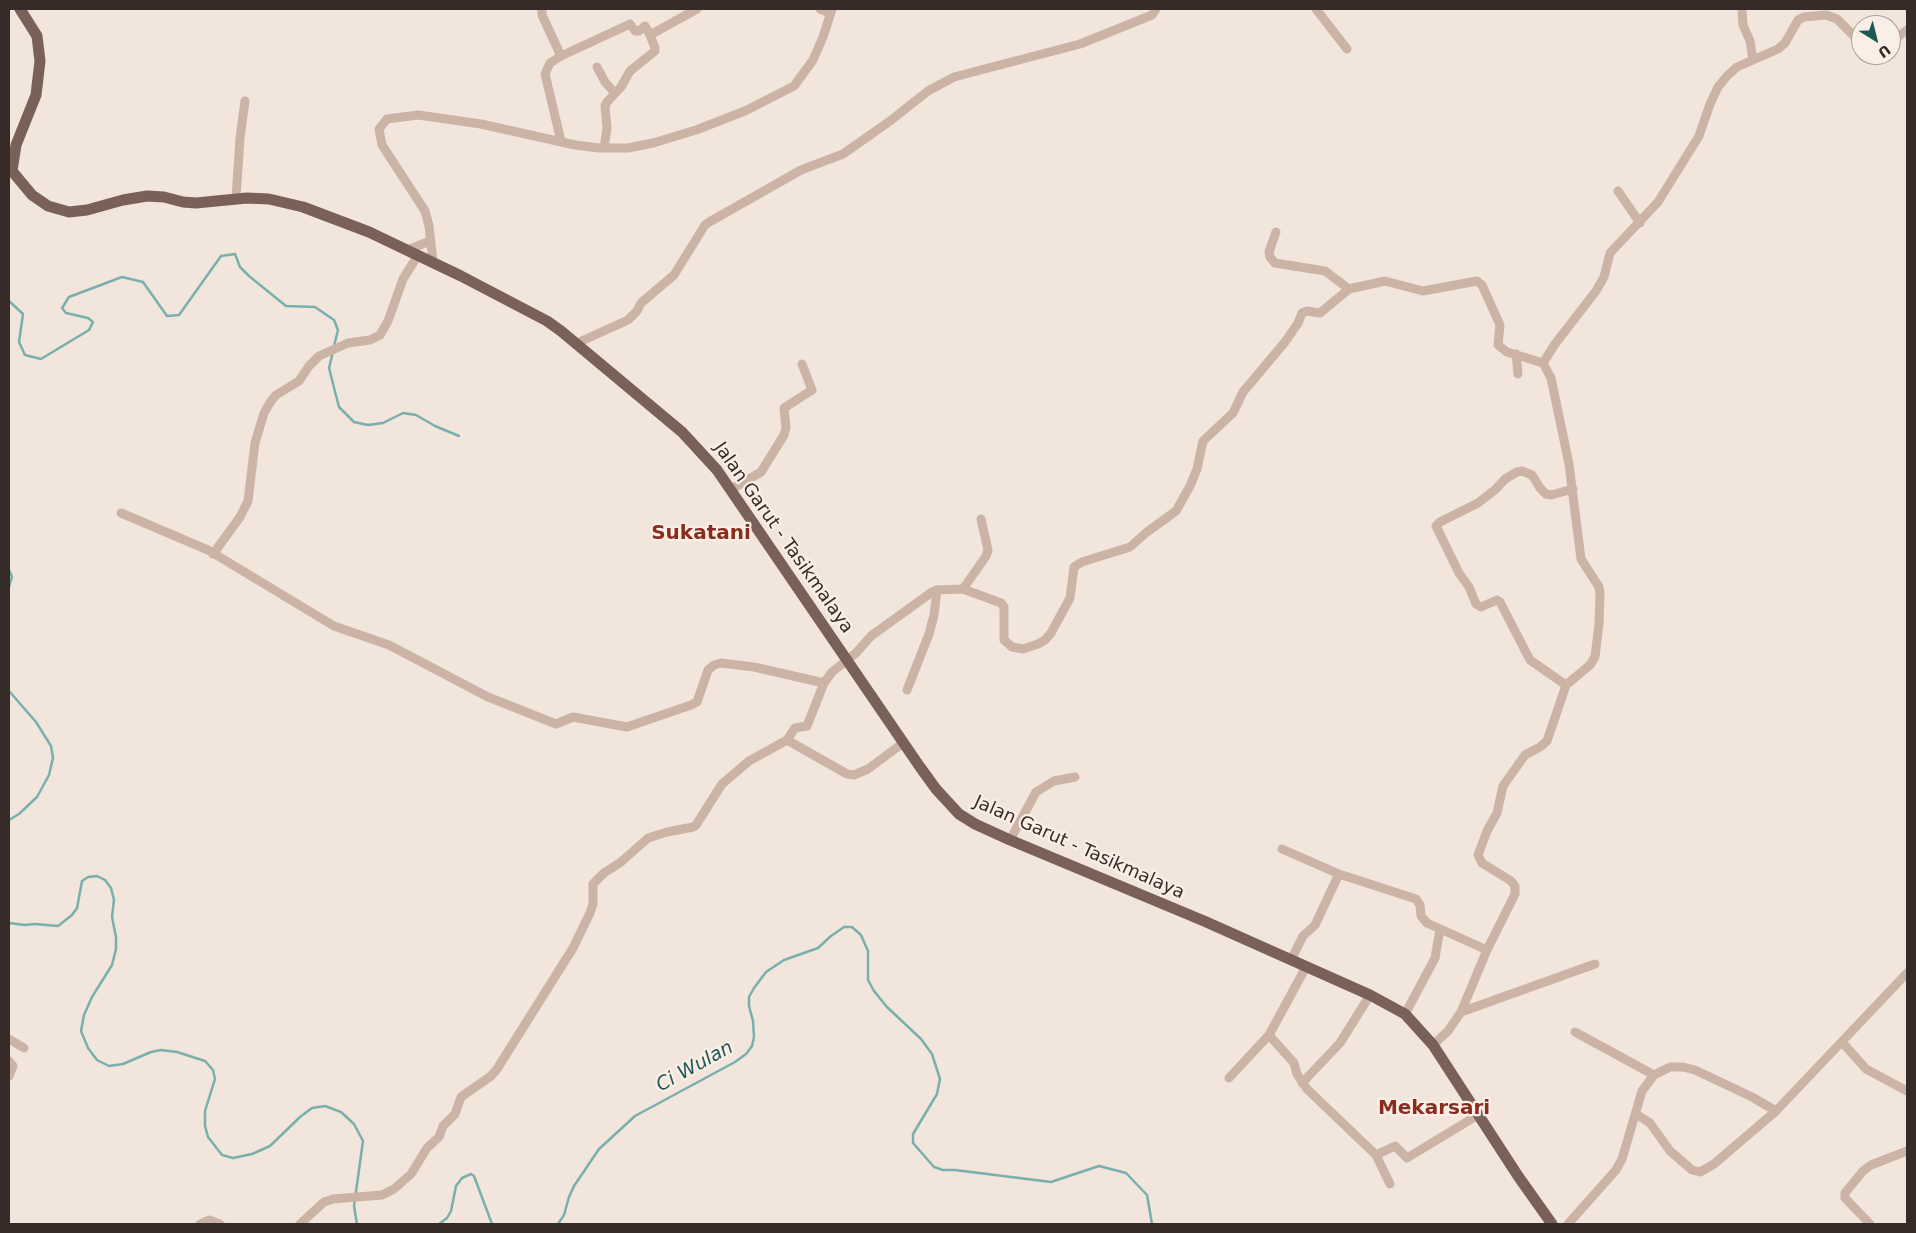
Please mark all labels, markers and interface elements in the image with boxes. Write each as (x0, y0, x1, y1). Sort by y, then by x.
north arrow (1851, 15, 1901, 65)
text: U (1875, 42, 1894, 61)
street label: Jalan Garut - Tasikmalaya (709, 438, 857, 638)
district label: Sukatani (651, 522, 751, 546)
street label: Jalan Garut - Tasikmalaya (970, 792, 1188, 904)
water label: Ci Wulan (653, 1037, 737, 1097)
district label: Mekarsari (1378, 1097, 1490, 1121)

